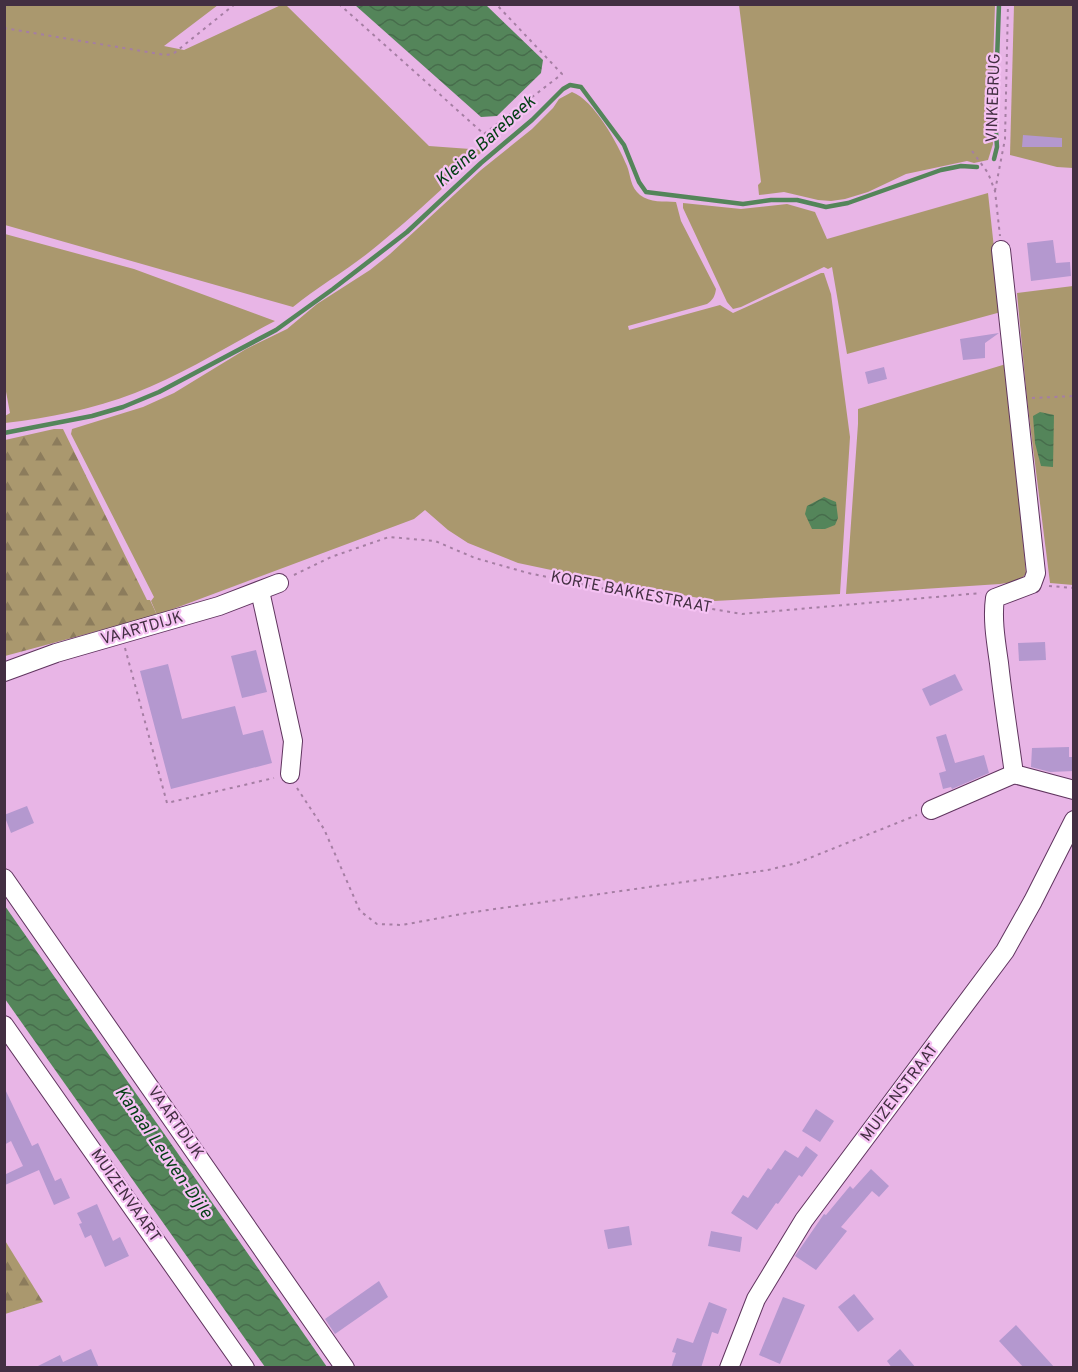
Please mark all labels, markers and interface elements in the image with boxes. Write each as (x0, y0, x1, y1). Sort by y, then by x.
street label: VINKEBRUG (982, 53, 1006, 143)
water label: Kleine Barebeek (431, 90, 542, 193)
street label: KORTE BAKKESTRAAT (549, 568, 713, 618)
street label: VAARTDIJK (99, 608, 185, 650)
street label: MUIZENSTRAAT (857, 1040, 943, 1146)
water label: Kanaal Leuven-Dijle (109, 1083, 218, 1224)
street label: VAARTDIJK (143, 1083, 207, 1163)
street label: MUIZENVAART (85, 1146, 165, 1246)

